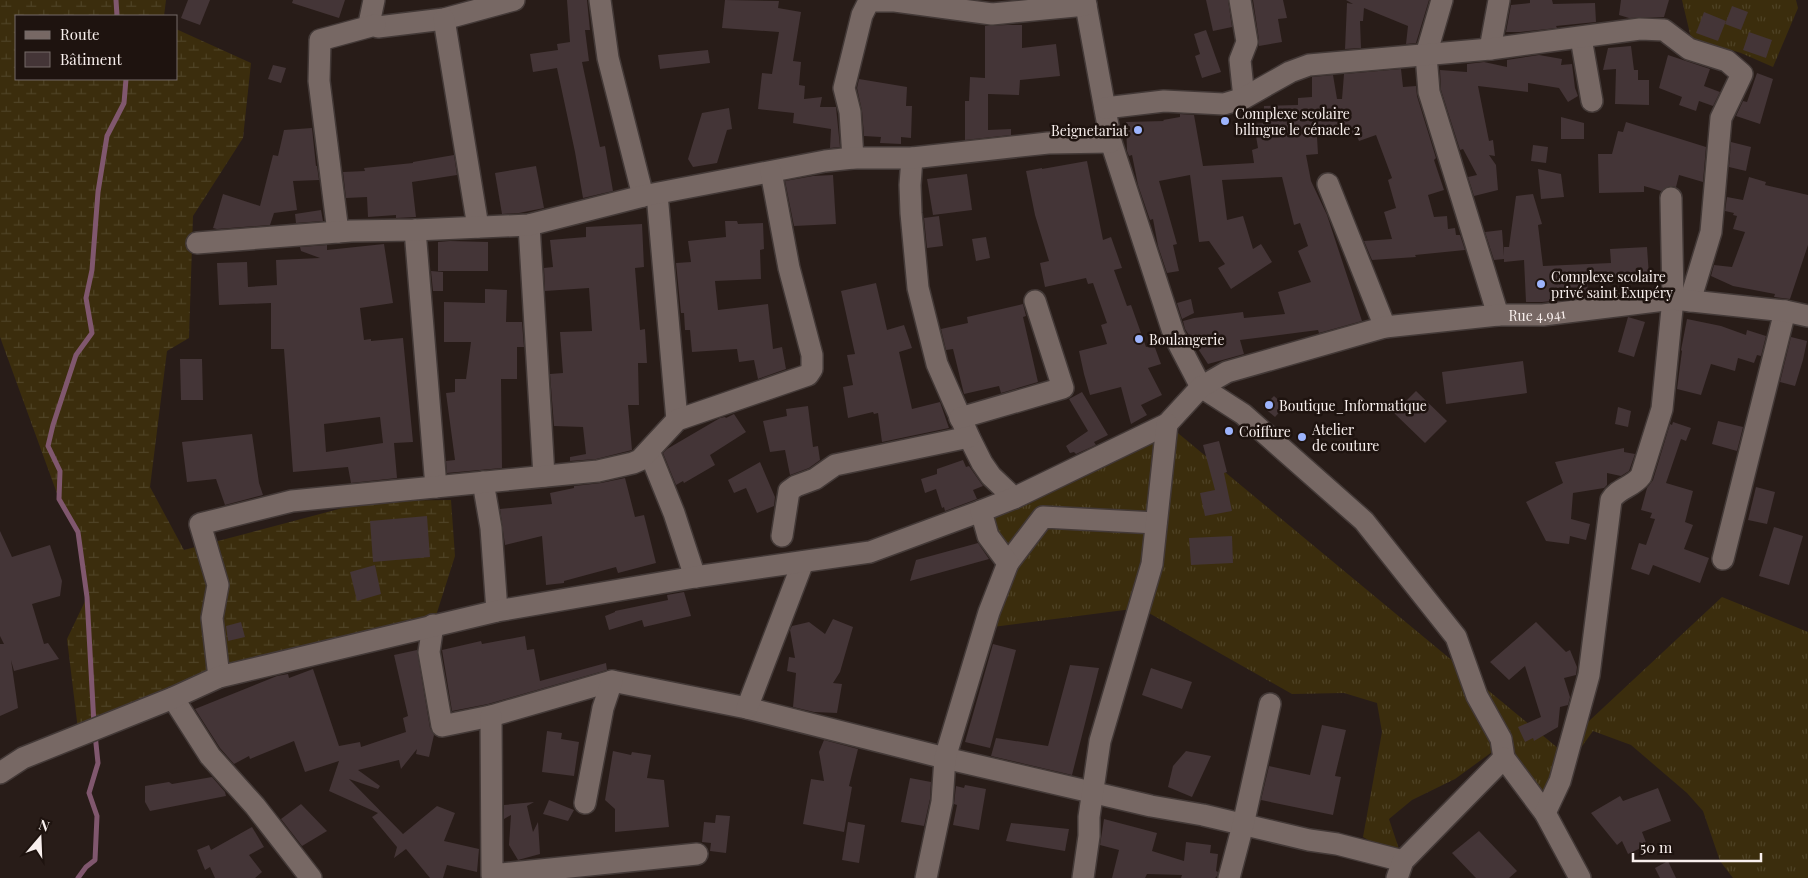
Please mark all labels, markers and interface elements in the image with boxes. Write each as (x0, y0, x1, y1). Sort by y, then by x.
legend (15, 15, 178, 80)
text: Route (60, 24, 100, 44)
text: Bâtiment (60, 49, 122, 69)
place label: Complexe scolaire bilingue le cénacle 2 (1235, 104, 1361, 139)
marker: Complexe scolaire bilingue le cénacle 2 (1219, 115, 1231, 127)
place label: Beignetariat (1051, 121, 1129, 140)
marker: Beignetariat (1132, 124, 1144, 136)
place label: Complexe scolaire privé saint Exupéry (1551, 267, 1673, 302)
marker: Complexe scolaire privé saint Exupéry (1535, 278, 1547, 290)
street label: Rue 4.941 (1508, 303, 1567, 325)
place label: Boulangerie (1149, 330, 1224, 349)
marker: Boulangerie (1133, 333, 1145, 345)
place label: Boutique_Informatique (1279, 396, 1427, 415)
marker: Boutique_Informatique (1263, 399, 1275, 411)
place label: Atelier de couture (1311, 420, 1379, 455)
place label: Coiffure (1239, 422, 1291, 441)
marker: Coiffure (1223, 425, 1235, 437)
marker: Atelier de couture (1296, 431, 1308, 443)
north arrow (15, 813, 65, 863)
text: N (37, 815, 52, 836)
scale bar (1633, 830, 1760, 862)
text: 50 m (1640, 837, 1673, 857)

